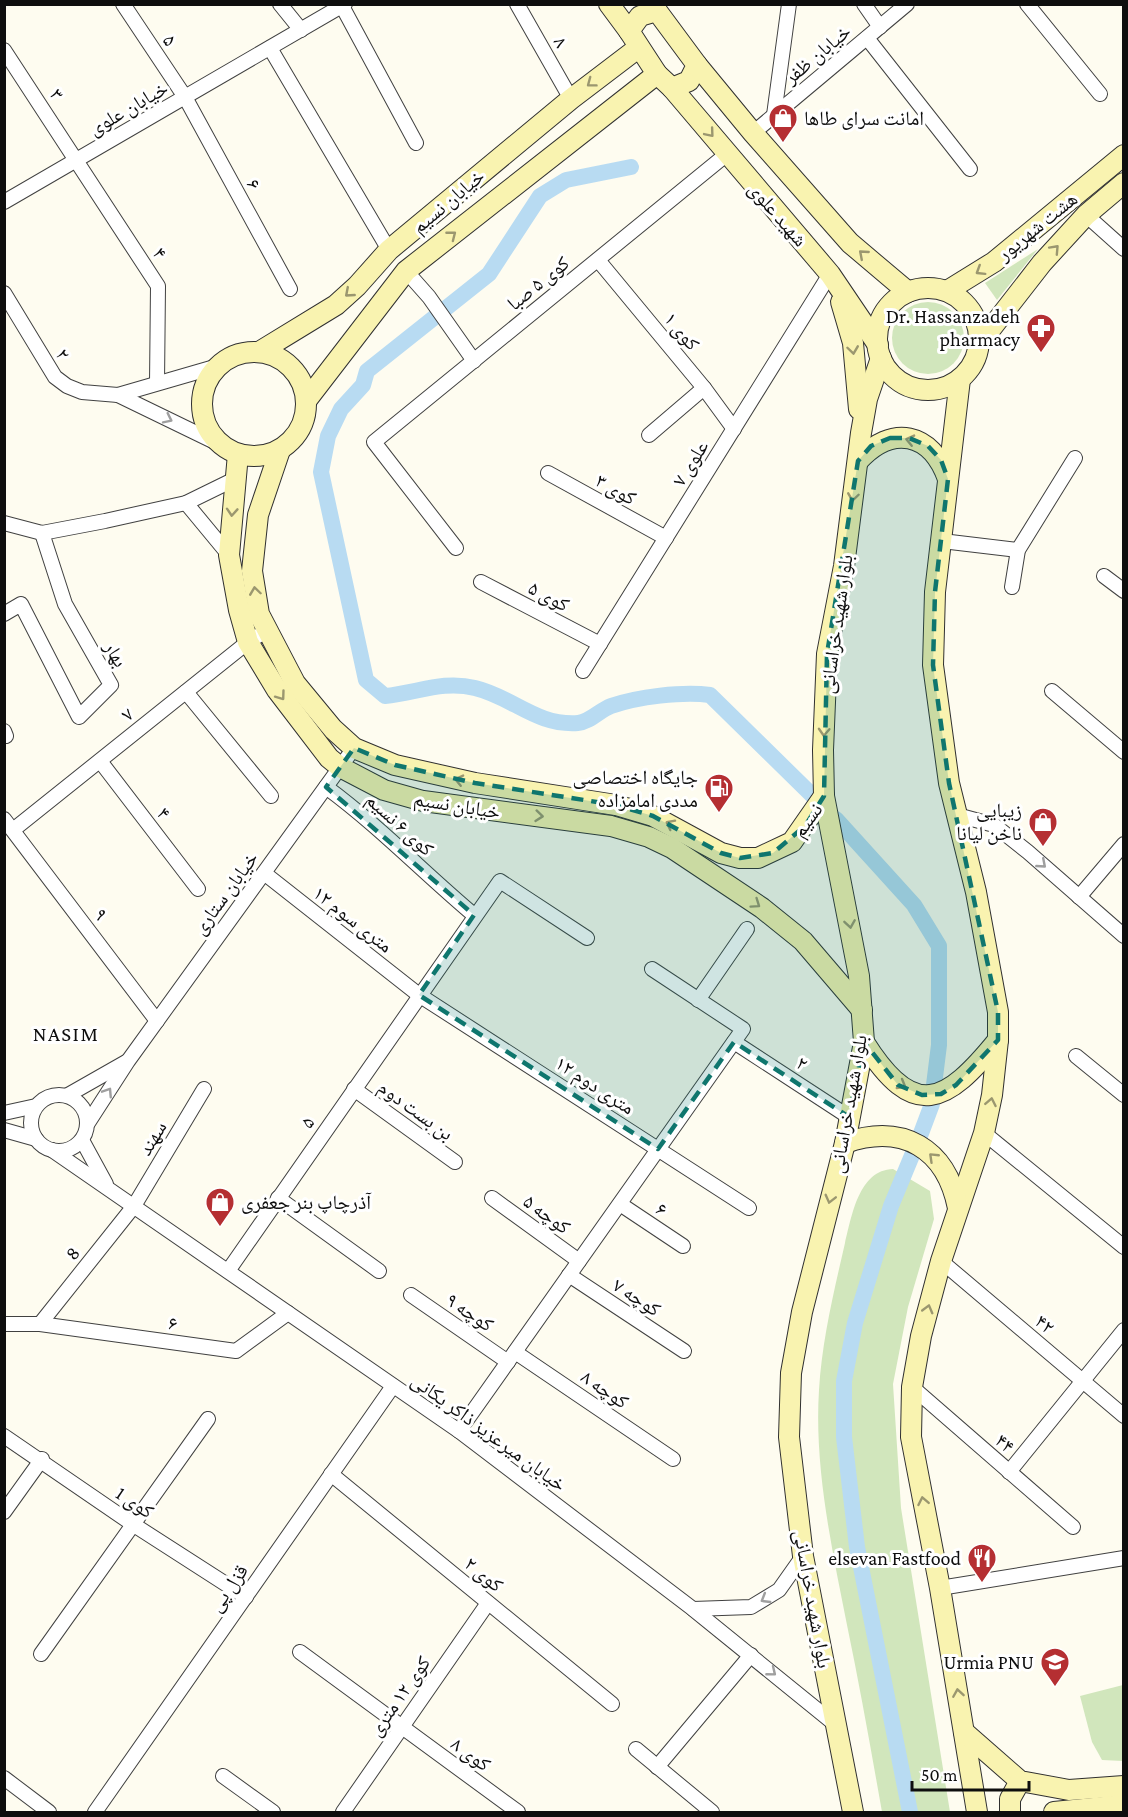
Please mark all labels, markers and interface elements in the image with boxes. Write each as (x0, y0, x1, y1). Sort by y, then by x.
street label: خیابان ظفر (779, 20, 856, 90)
street label: ۵ (158, 30, 182, 50)
street label: ۸ (549, 33, 573, 51)
street label: خیابان علوی (85, 76, 172, 140)
one-way arrow (587, 76, 598, 87)
street label: ۳ (45, 84, 69, 104)
shop icon: امانت سرای طاها (767, 102, 799, 144)
place label: امانت سرای طاها (804, 107, 924, 130)
one-way arrow (702, 126, 713, 137)
street label: خیابان نسیم (407, 164, 491, 240)
street label: ۶ (242, 175, 266, 193)
street label: شهید علوی (743, 177, 812, 251)
street label: هشت شهریور (992, 187, 1082, 266)
one-way arrow (445, 231, 456, 242)
street label: ۴ (148, 243, 172, 263)
one-way arrow (1047, 245, 1058, 256)
one-way arrow (859, 250, 870, 261)
street label: کوی ۵ صبا (503, 251, 574, 315)
one-way arrow (975, 263, 986, 274)
one-way arrow (345, 286, 356, 297)
place label: Dr. Hassanzadeh pharmacy (886, 305, 1021, 351)
street label: کوی ۱ (659, 308, 704, 355)
pharmacy icon: Dr. Hassanzadeh pharmacy (1025, 312, 1057, 354)
street label: ۲ (51, 344, 75, 364)
one-way arrow (847, 346, 859, 355)
one-way arrow (162, 412, 173, 424)
one-way arrow (905, 435, 915, 448)
street label: علوی ۷ (668, 436, 713, 490)
street label: کوی ۳ (591, 469, 640, 510)
one-way arrow (848, 492, 860, 502)
one-way arrow (226, 508, 239, 517)
street label: بلوار شهید خراسانی (815, 553, 858, 695)
street label: کوی ۵ (524, 576, 573, 617)
one-way arrow (250, 586, 262, 596)
street label: بهار (99, 636, 132, 671)
one-way arrow (274, 689, 285, 700)
street label: ۷ (117, 703, 137, 725)
one-way arrow (818, 727, 830, 736)
place label: جایگاه اختصاصی مددی امامزاده (572, 766, 698, 812)
fuel station icon: جایگاه اختصاصی مددی امامزاده (703, 772, 735, 814)
one-way arrow (455, 774, 465, 787)
street label: خیابان نسیم (412, 787, 502, 826)
street label: کوی ۶ نسیم (360, 788, 438, 862)
street label: نسیم (787, 799, 829, 843)
place label: زیبایی ناخن لیانا (956, 799, 1022, 845)
street label: ۴ (153, 803, 175, 823)
shop icon: زیبایی ناخن لیانا (1027, 806, 1059, 848)
one-way arrow (534, 809, 543, 822)
one-way arrow (665, 820, 676, 832)
street label: خیابان ستاری (188, 847, 263, 939)
one-way arrow (1036, 857, 1047, 868)
street label: ۱۲ متری سوم (307, 881, 397, 959)
one-way arrow (749, 897, 760, 908)
street label: ۹ (90, 904, 112, 924)
one-way arrow (843, 919, 856, 929)
district label: NASIM (33, 1022, 99, 1046)
street label: بلوار شهید خراسانی (825, 1033, 872, 1175)
street label: ۱۲ متری دوم (550, 1051, 639, 1121)
street label: ۲ (792, 1051, 812, 1075)
street label: بن بست دوم (372, 1075, 458, 1147)
one-way arrow (895, 1078, 906, 1089)
one-way arrow (101, 1088, 112, 1099)
one-way arrow (984, 1097, 997, 1107)
street label: ۵ (295, 1112, 319, 1132)
street label: سهند (133, 1117, 172, 1160)
one-way arrow (929, 1153, 939, 1164)
shop icon: آذرچاپ بنر جعفری (204, 1186, 236, 1228)
street label: کوچه ۵ (519, 1190, 575, 1239)
place label: آذرچاپ بنر جعفری (241, 1191, 372, 1214)
one-way arrow (825, 1193, 838, 1203)
street label: ۶ (652, 1197, 672, 1221)
street label: 8 (60, 1242, 84, 1264)
street label: کوچه ۷ (609, 1274, 665, 1321)
street label: کوچه ۹ (442, 1288, 498, 1336)
one-way arrow (921, 1304, 934, 1314)
street label: ۴۲ (1031, 1310, 1059, 1338)
street label: ۶ (167, 1311, 179, 1335)
street label: کوچه ۸ (577, 1365, 633, 1413)
street label: خیابان میرعزیز ذاکر یکانی (407, 1368, 571, 1496)
street label: ۴۴ (991, 1429, 1019, 1457)
street label: کوی 1 (112, 1482, 158, 1523)
one-way arrow (917, 1496, 930, 1506)
street label: بلوار شهید خراسانی (789, 1528, 836, 1670)
restaurant icon: elsevan Fastfood (966, 1542, 998, 1584)
place label: elsevan Fastfood (828, 1547, 961, 1569)
street label: کوی ۲ (460, 1552, 508, 1597)
street label: قزل پی (204, 1560, 253, 1617)
one-way arrow (761, 1591, 771, 1603)
school or university icon: Urmia PNU (1039, 1646, 1071, 1688)
place label: Urmia PNU (943, 1651, 1034, 1673)
street label: کوی ۱۲ متری (364, 1652, 435, 1741)
one-way arrow (765, 1665, 776, 1676)
one-way arrow (952, 1688, 964, 1697)
street label: کوی ۸ (447, 1733, 495, 1776)
scale bar (912, 1754, 1029, 1792)
text: 50 m (921, 1765, 958, 1785)

